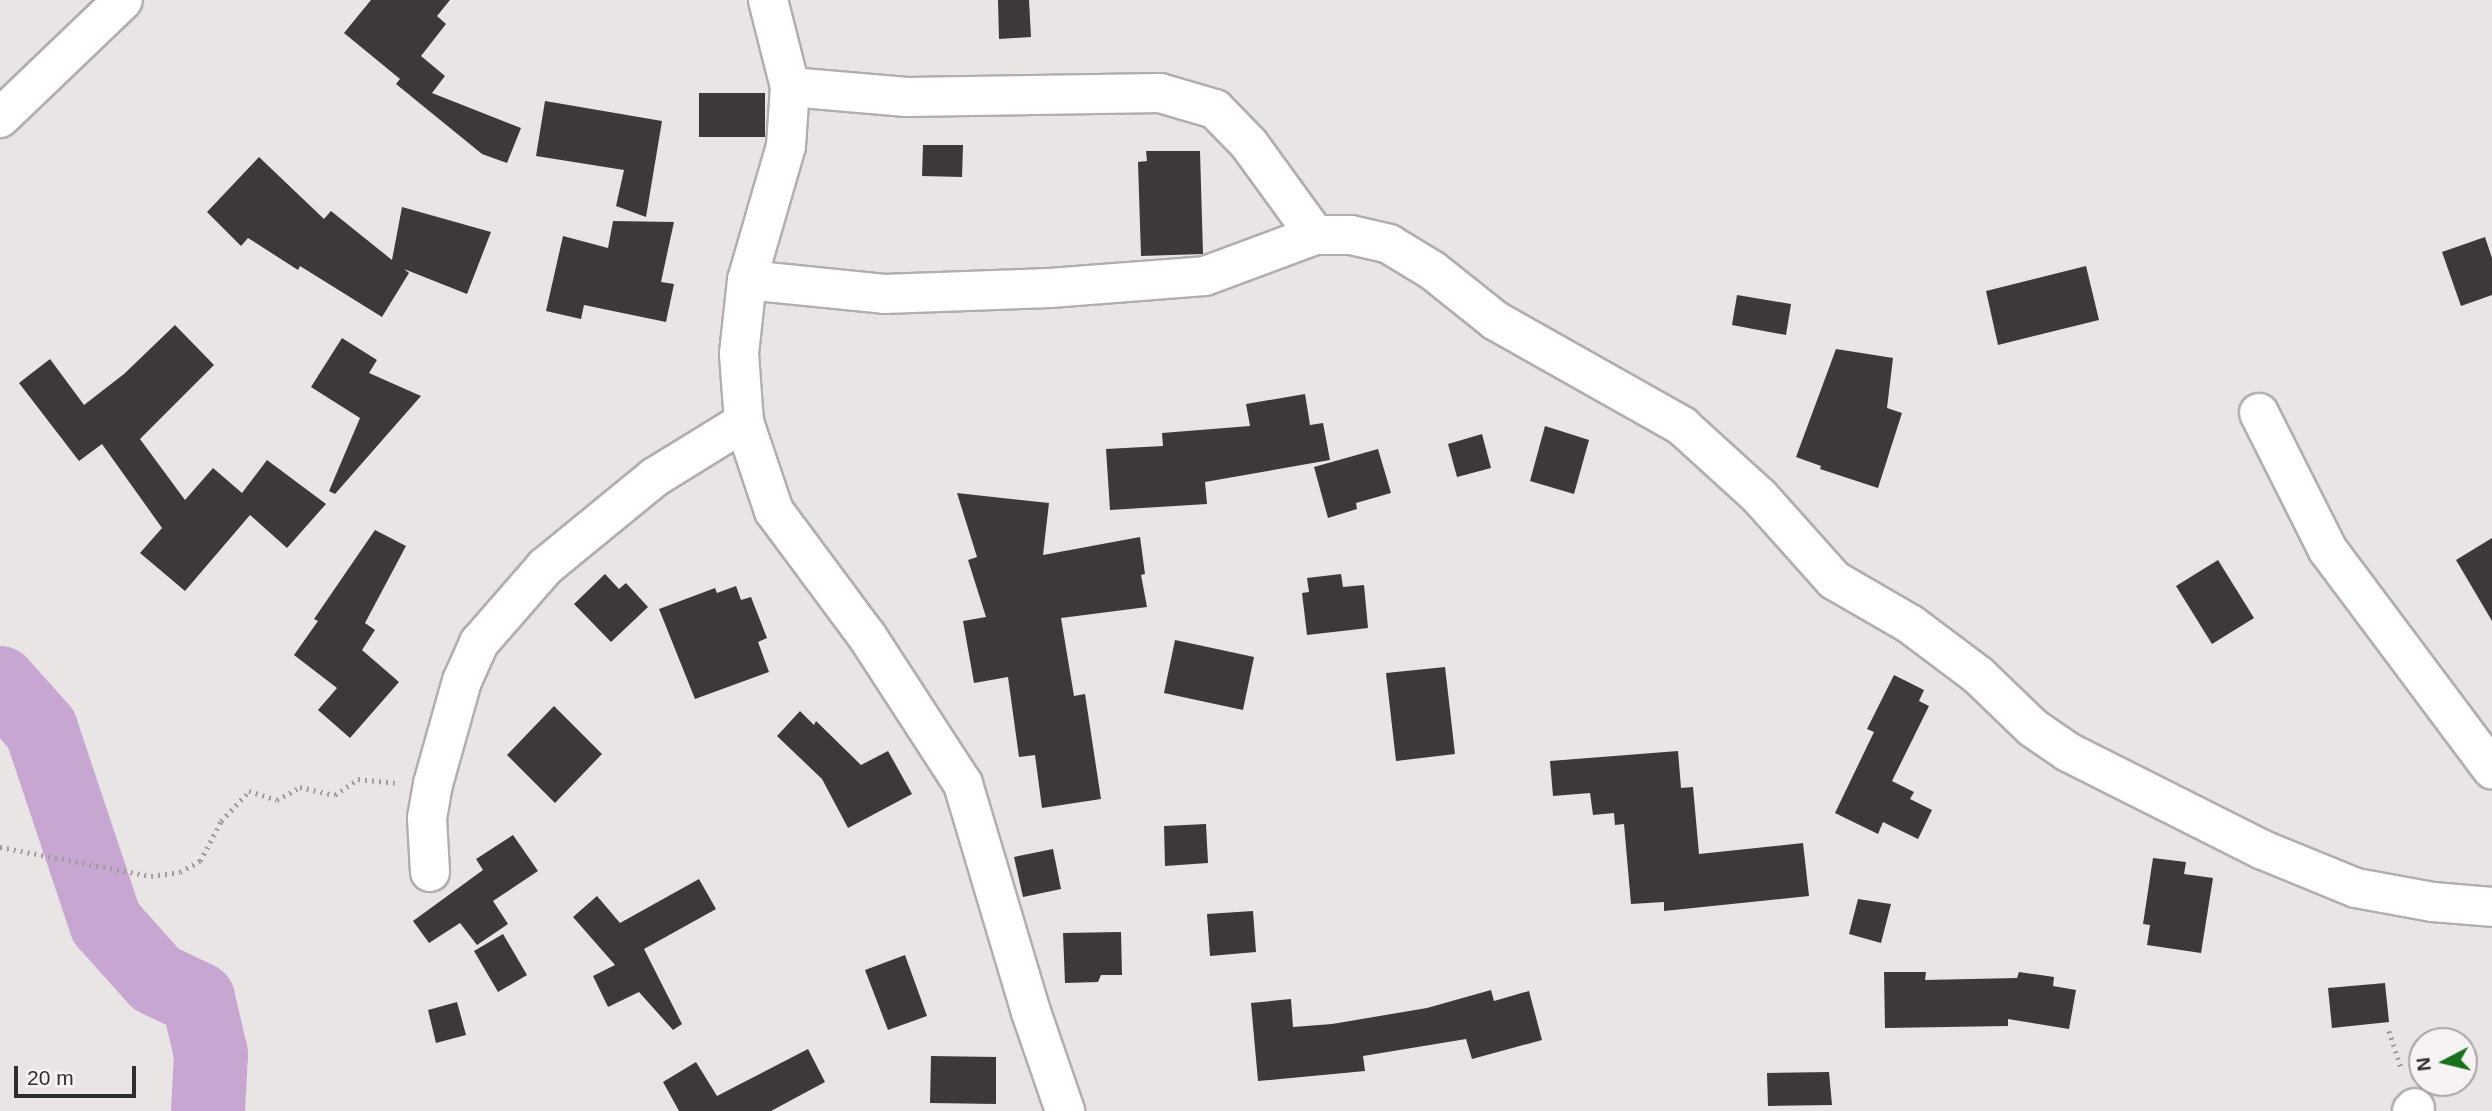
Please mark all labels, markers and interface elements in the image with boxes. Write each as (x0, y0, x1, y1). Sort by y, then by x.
north arrow (2408, 1027, 2478, 1097)
scale bar (18, 1052, 140, 1096)
text: N (2412, 1056, 2435, 1072)
text: 20 m (27, 1066, 74, 1089)

